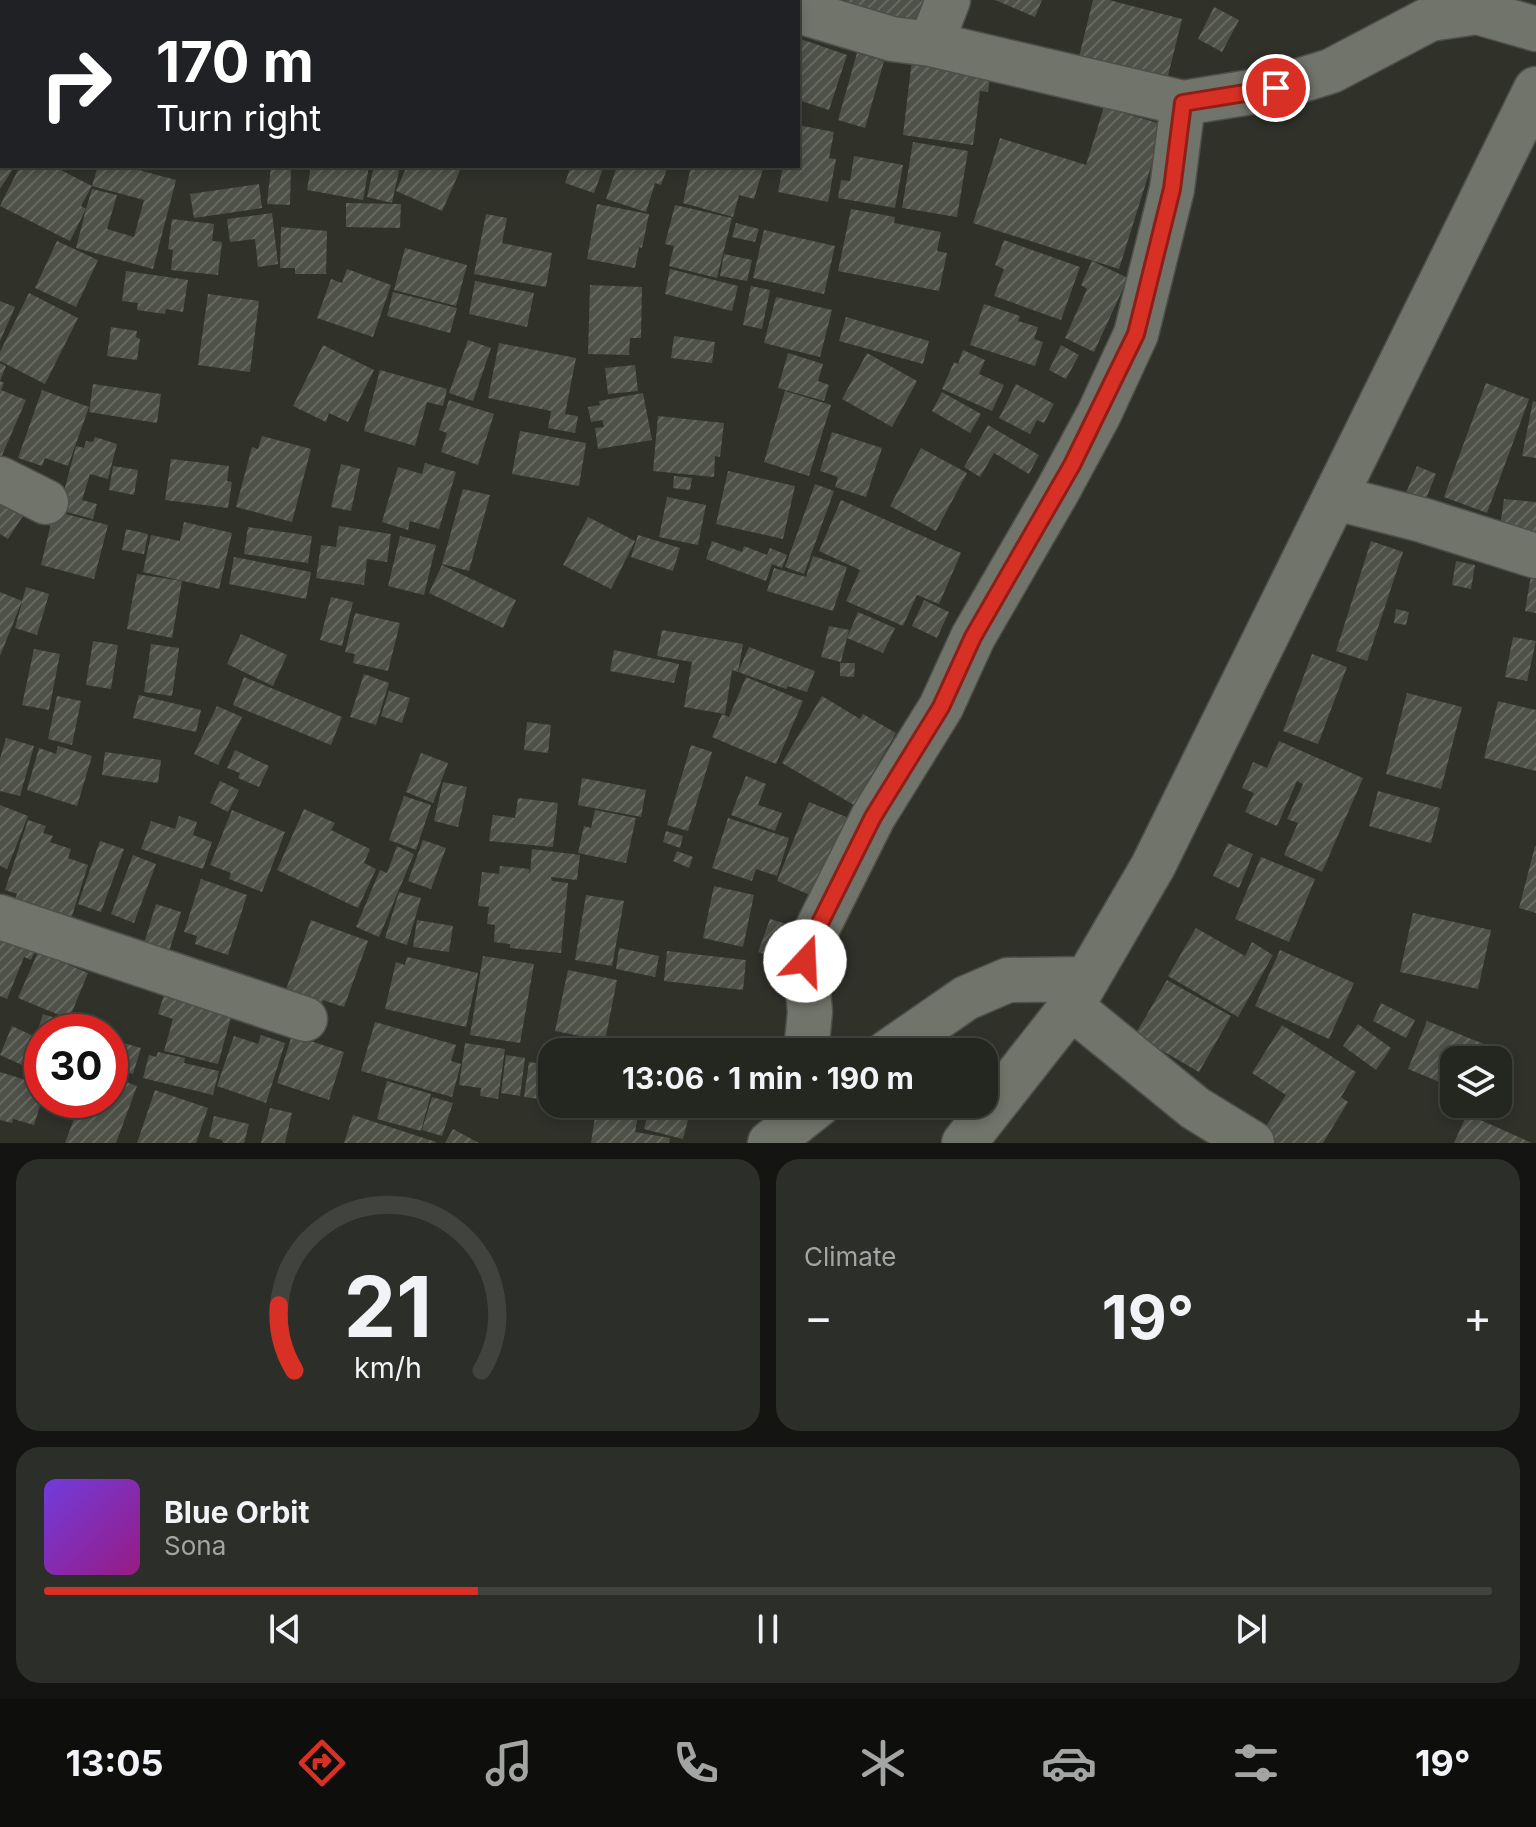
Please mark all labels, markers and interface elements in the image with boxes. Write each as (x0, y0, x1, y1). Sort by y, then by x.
text: 170 m (156, 28, 314, 96)
icon: right (24, 32, 128, 136)
pin (1242, 54, 1310, 122)
icon: arrive (1254, 66, 1298, 110)
text: Turn right (156, 96, 321, 140)
position arrow (763, 919, 847, 1003)
speed limit sign: 30 (24, 1014, 128, 1118)
map controls (1440, 1046, 1512, 1118)
button: layers (1440, 1046, 1512, 1118)
text: 13:06 · 1 min · 190 m (622, 1060, 914, 1096)
text: Climate (804, 1241, 896, 1272)
text: 21 (344, 1256, 432, 1357)
text: 19° (1102, 1281, 1194, 1353)
text: − (804, 1290, 833, 1344)
text: + (1463, 1290, 1492, 1344)
text: km/h (354, 1350, 422, 1385)
text: Blue Orbit (164, 1494, 309, 1530)
text: Sona (164, 1530, 226, 1561)
icon: previous (263, 1607, 307, 1651)
icon: pause (746, 1607, 790, 1651)
icon: next (1229, 1607, 1273, 1651)
icon: directions (294, 1735, 350, 1791)
icon: music (481, 1735, 537, 1791)
icon: phone (668, 1735, 724, 1791)
icon: climate (855, 1735, 911, 1791)
icon: car (1041, 1735, 1097, 1791)
icon: filters (1228, 1735, 1284, 1791)
text: 13:05 (65, 1741, 163, 1785)
text: 19° (1415, 1741, 1471, 1785)

